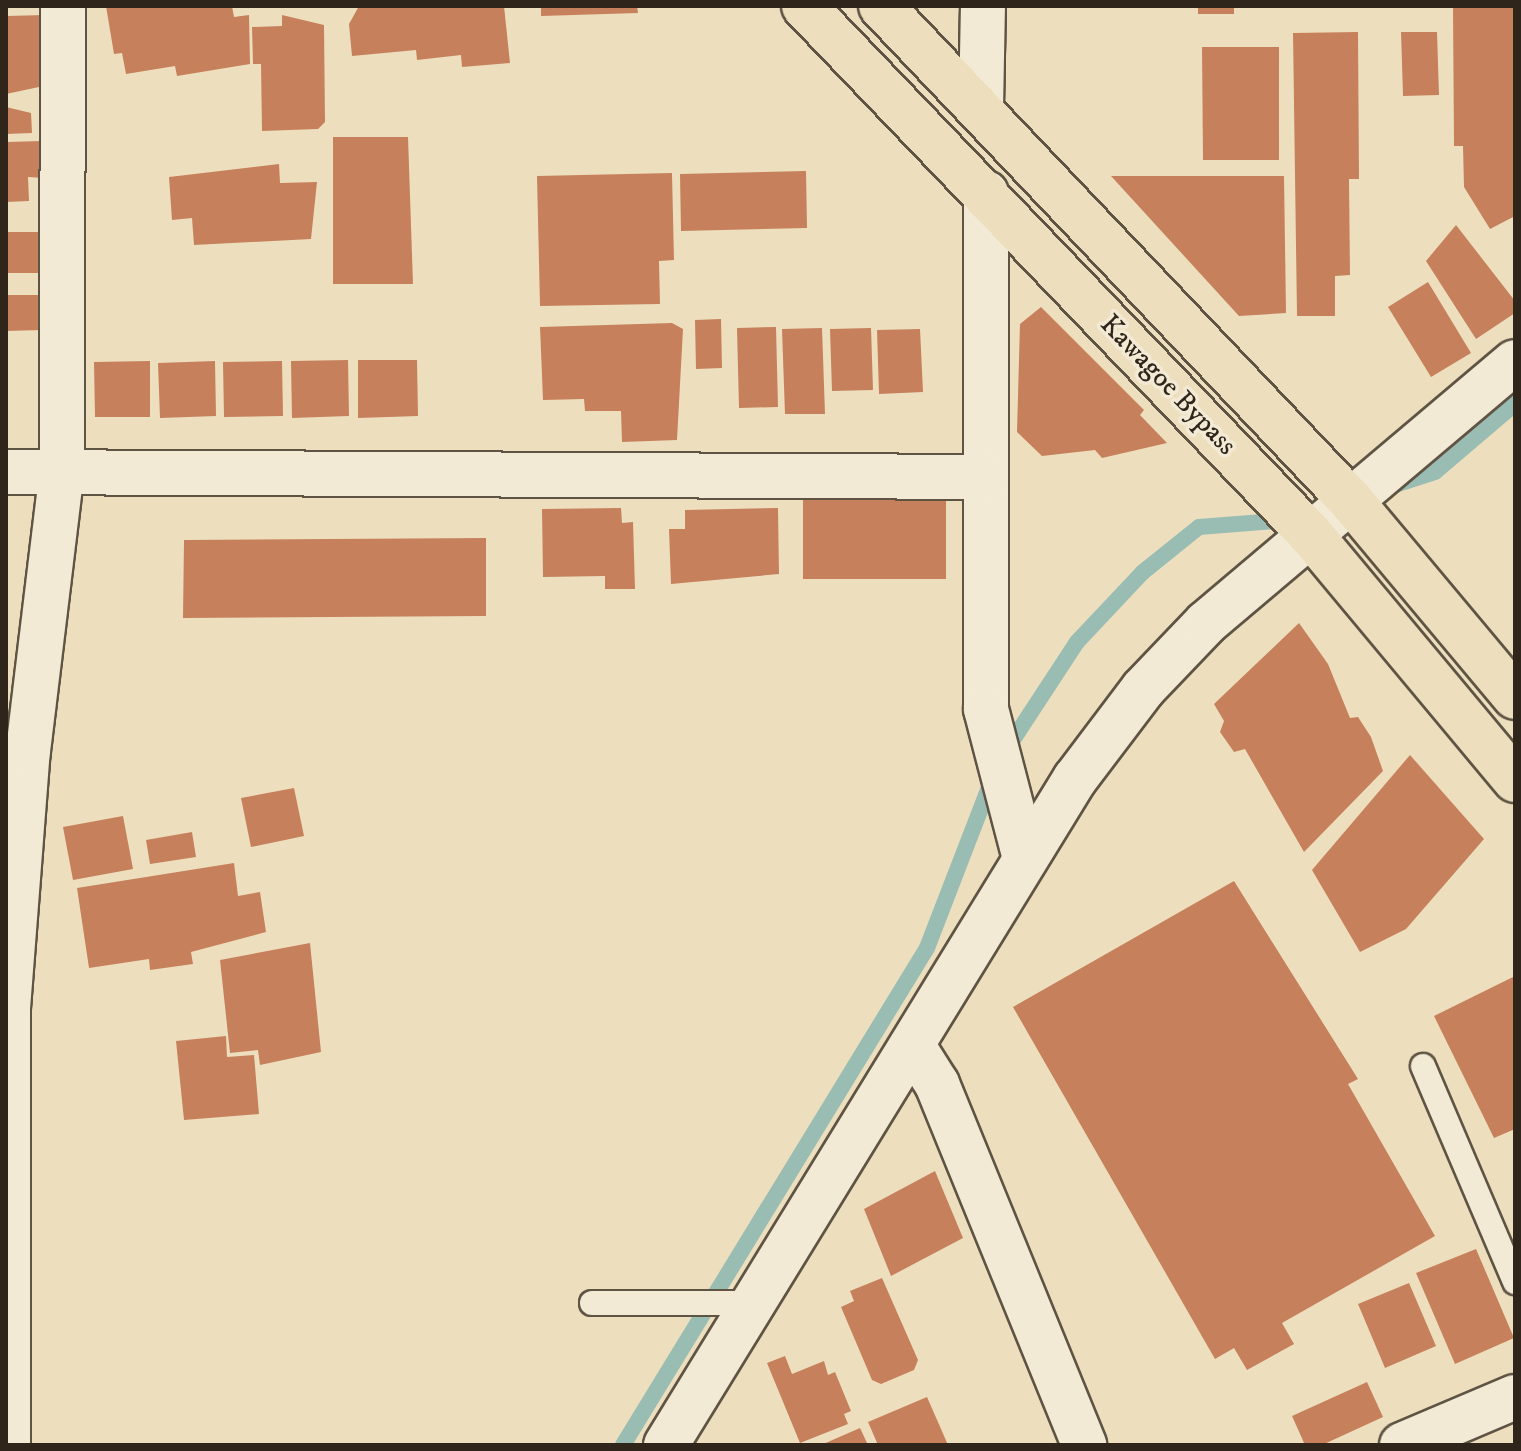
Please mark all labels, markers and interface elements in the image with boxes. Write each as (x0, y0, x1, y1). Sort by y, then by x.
street label: Kawagoe Bypass (1093, 308, 1243, 462)

